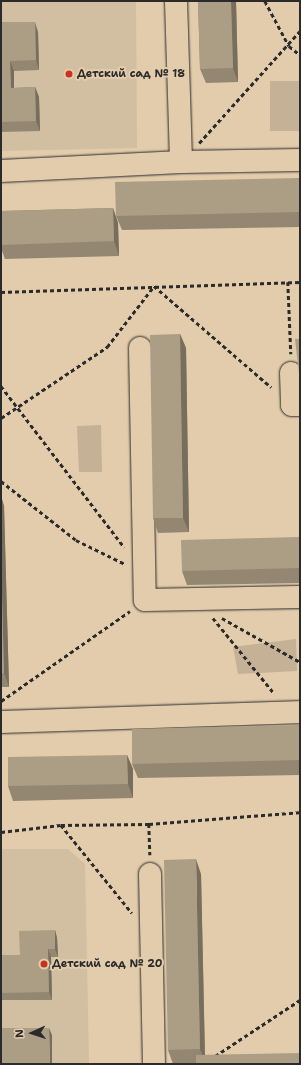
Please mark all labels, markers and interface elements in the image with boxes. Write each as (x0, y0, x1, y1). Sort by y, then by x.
place label: Детский сад № 18 (77, 67, 185, 81)
marker: Детский сад № 18 (64, 69, 74, 79)
place label: Детский сад № 20 (52, 957, 163, 971)
marker: Детский сад № 20 (39, 959, 49, 969)
north arrow (12, 1013, 52, 1053)
text: N (12, 1029, 27, 1038)

